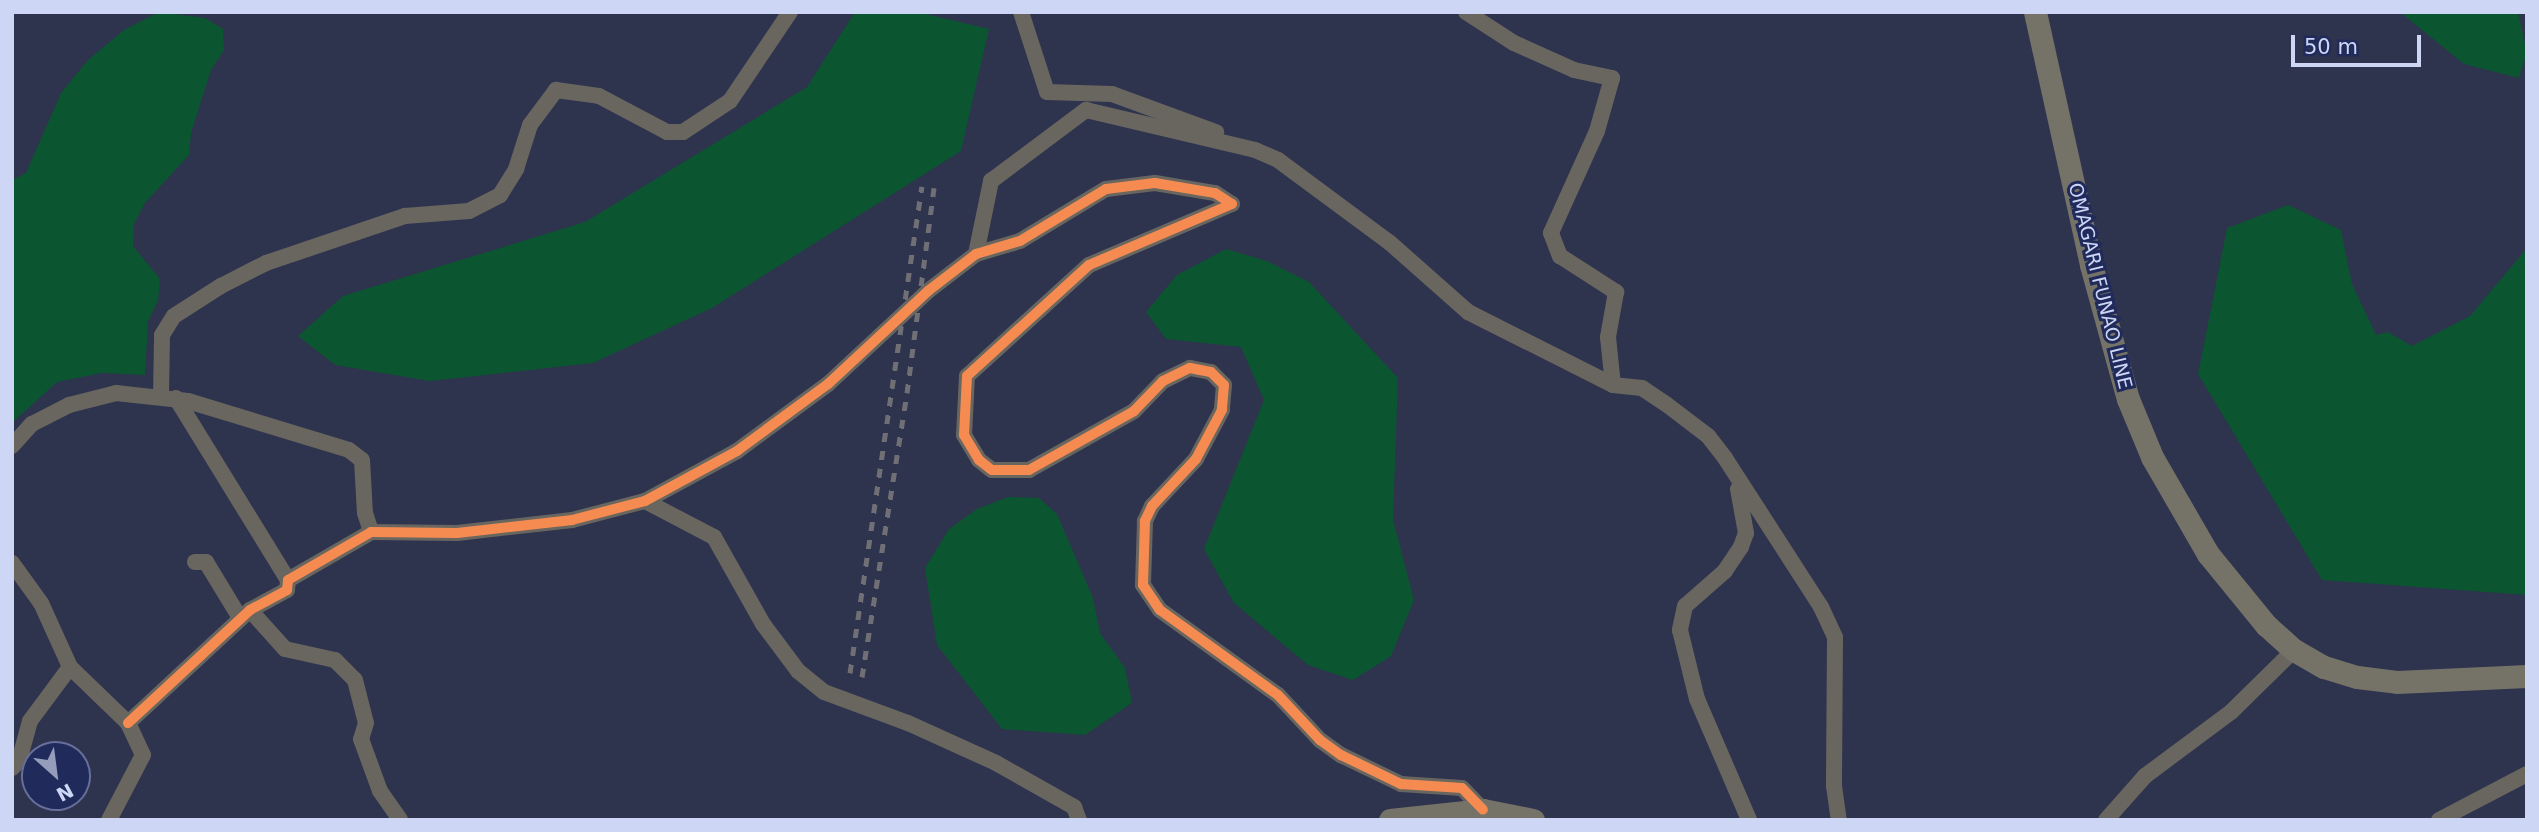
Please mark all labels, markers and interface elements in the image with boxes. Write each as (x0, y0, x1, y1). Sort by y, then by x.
scale bar (2294, 21, 2424, 65)
text: 50 m (2304, 35, 2358, 59)
street label: OMAGARI FUNAO LINE (2063, 181, 2137, 391)
north arrow (21, 741, 91, 811)
text: N (53, 779, 77, 806)

